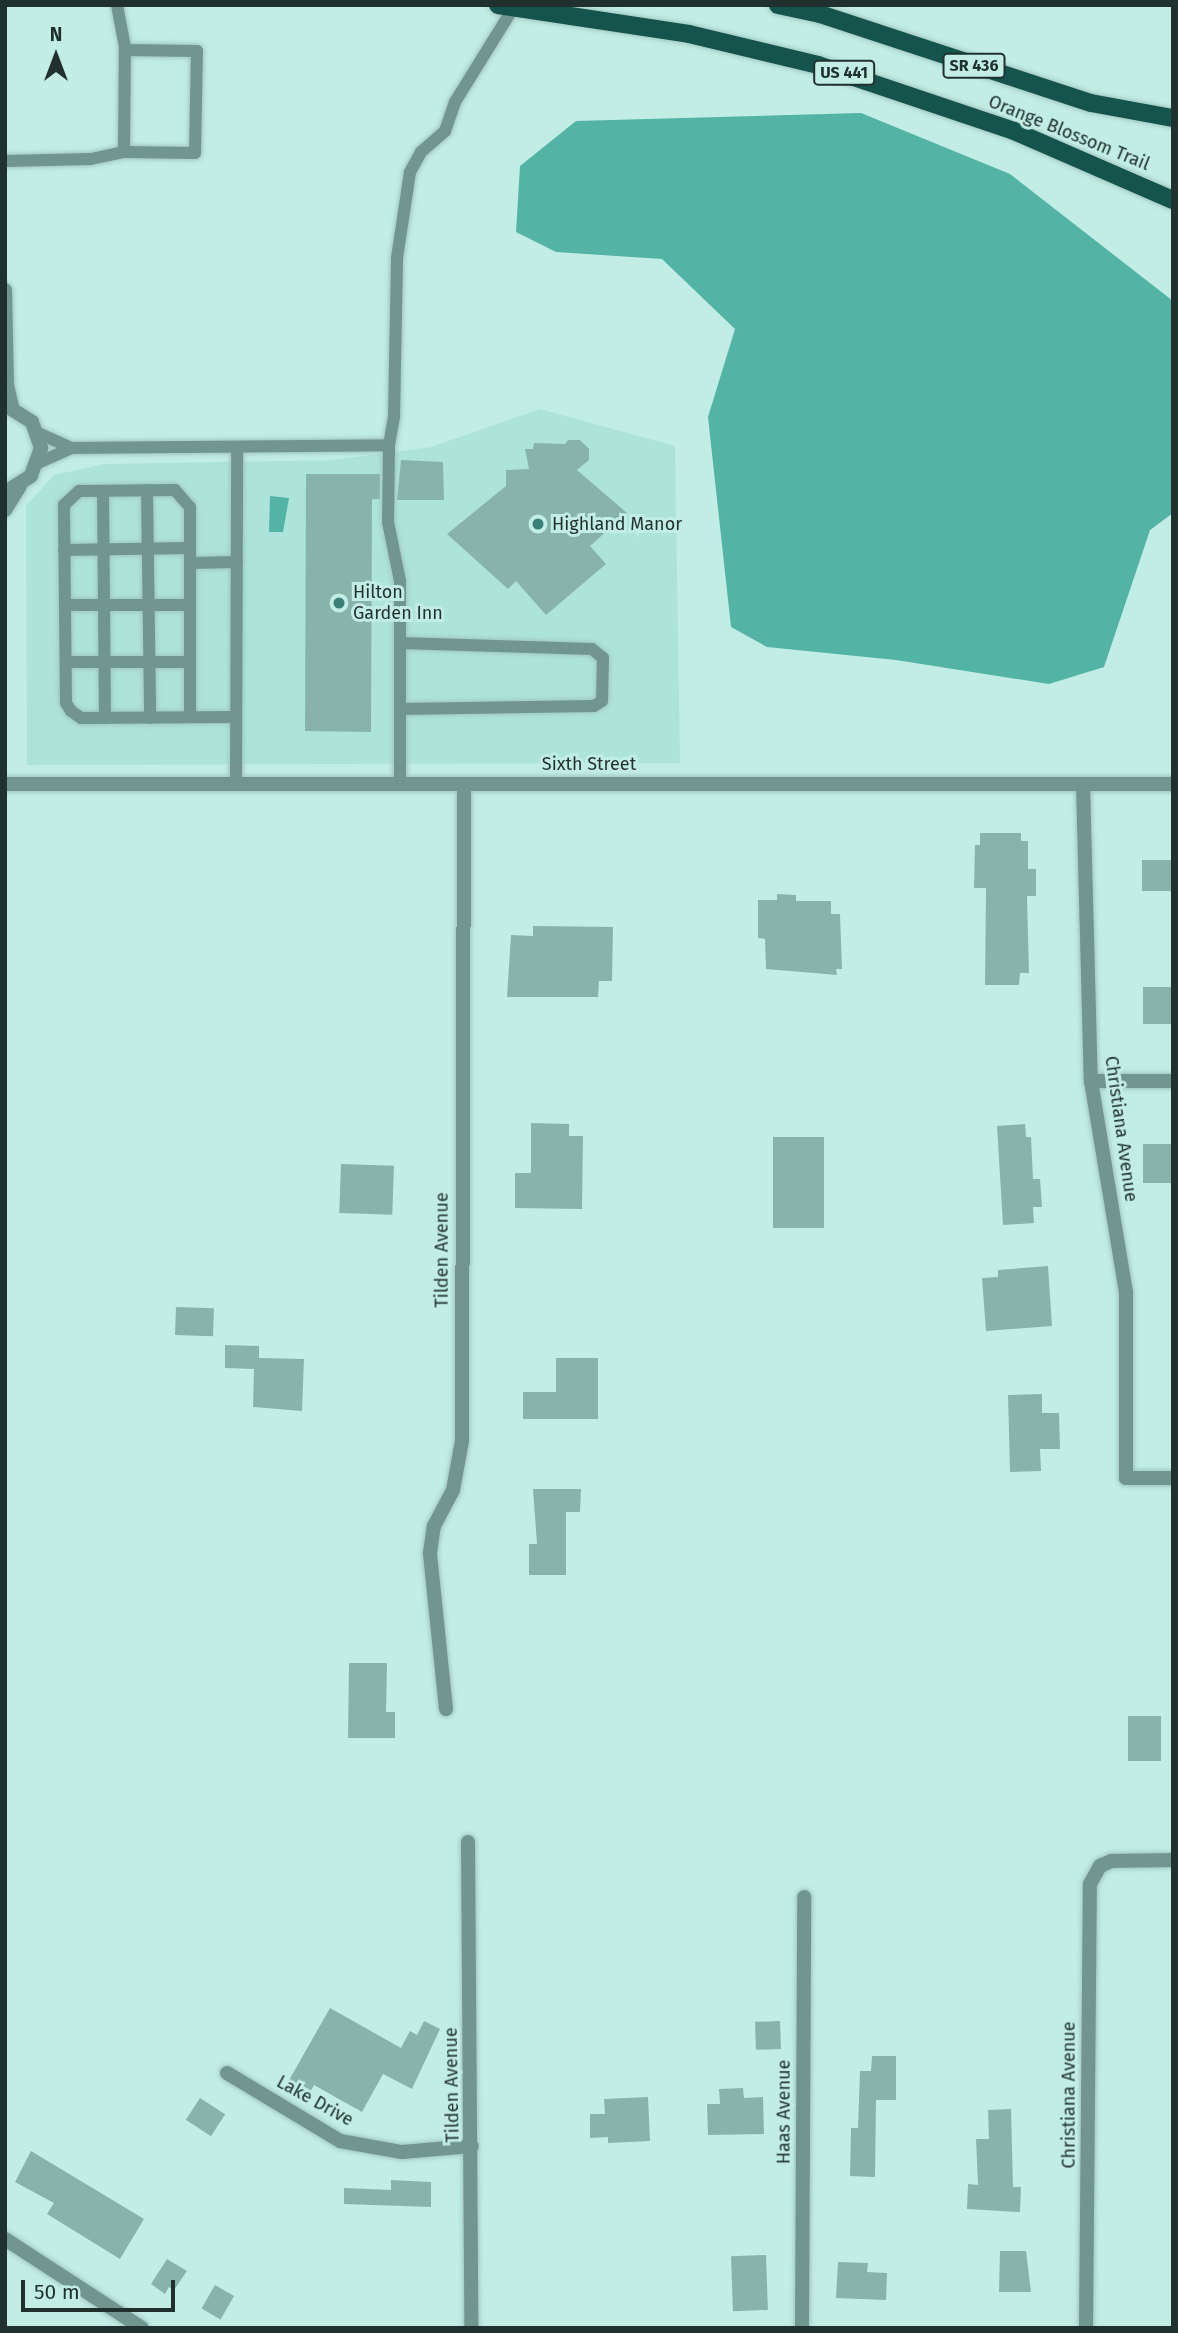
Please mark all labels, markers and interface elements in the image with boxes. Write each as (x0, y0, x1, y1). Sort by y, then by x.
north arrow (21, 21, 91, 91)
text: N (50, 23, 62, 46)
road number: SR 436 (942, 54, 1006, 78)
road number: US 441 (812, 60, 876, 86)
street label: Orange Blossom Trail (985, 91, 1153, 175)
place label: Highland Manor (552, 513, 682, 535)
marker: Highland Manor (530, 516, 546, 532)
place label: Hilton Garden Inn (353, 582, 443, 624)
marker: Hilton Garden Inn (331, 595, 347, 611)
street label: Sixth Street (542, 753, 636, 775)
street label: Christiana Avenue (1100, 1055, 1142, 1203)
street label: Tilden Avenue (431, 1192, 453, 1308)
street label: Christiana Avenue (1058, 2021, 1080, 2169)
street label: Tilden Avenue (440, 2027, 464, 2143)
street label: Haas Avenue (773, 2060, 795, 2164)
street label: Lake Drive (273, 2071, 357, 2131)
scale bar (24, 2266, 178, 2310)
text: 50 m (34, 2279, 80, 2305)

